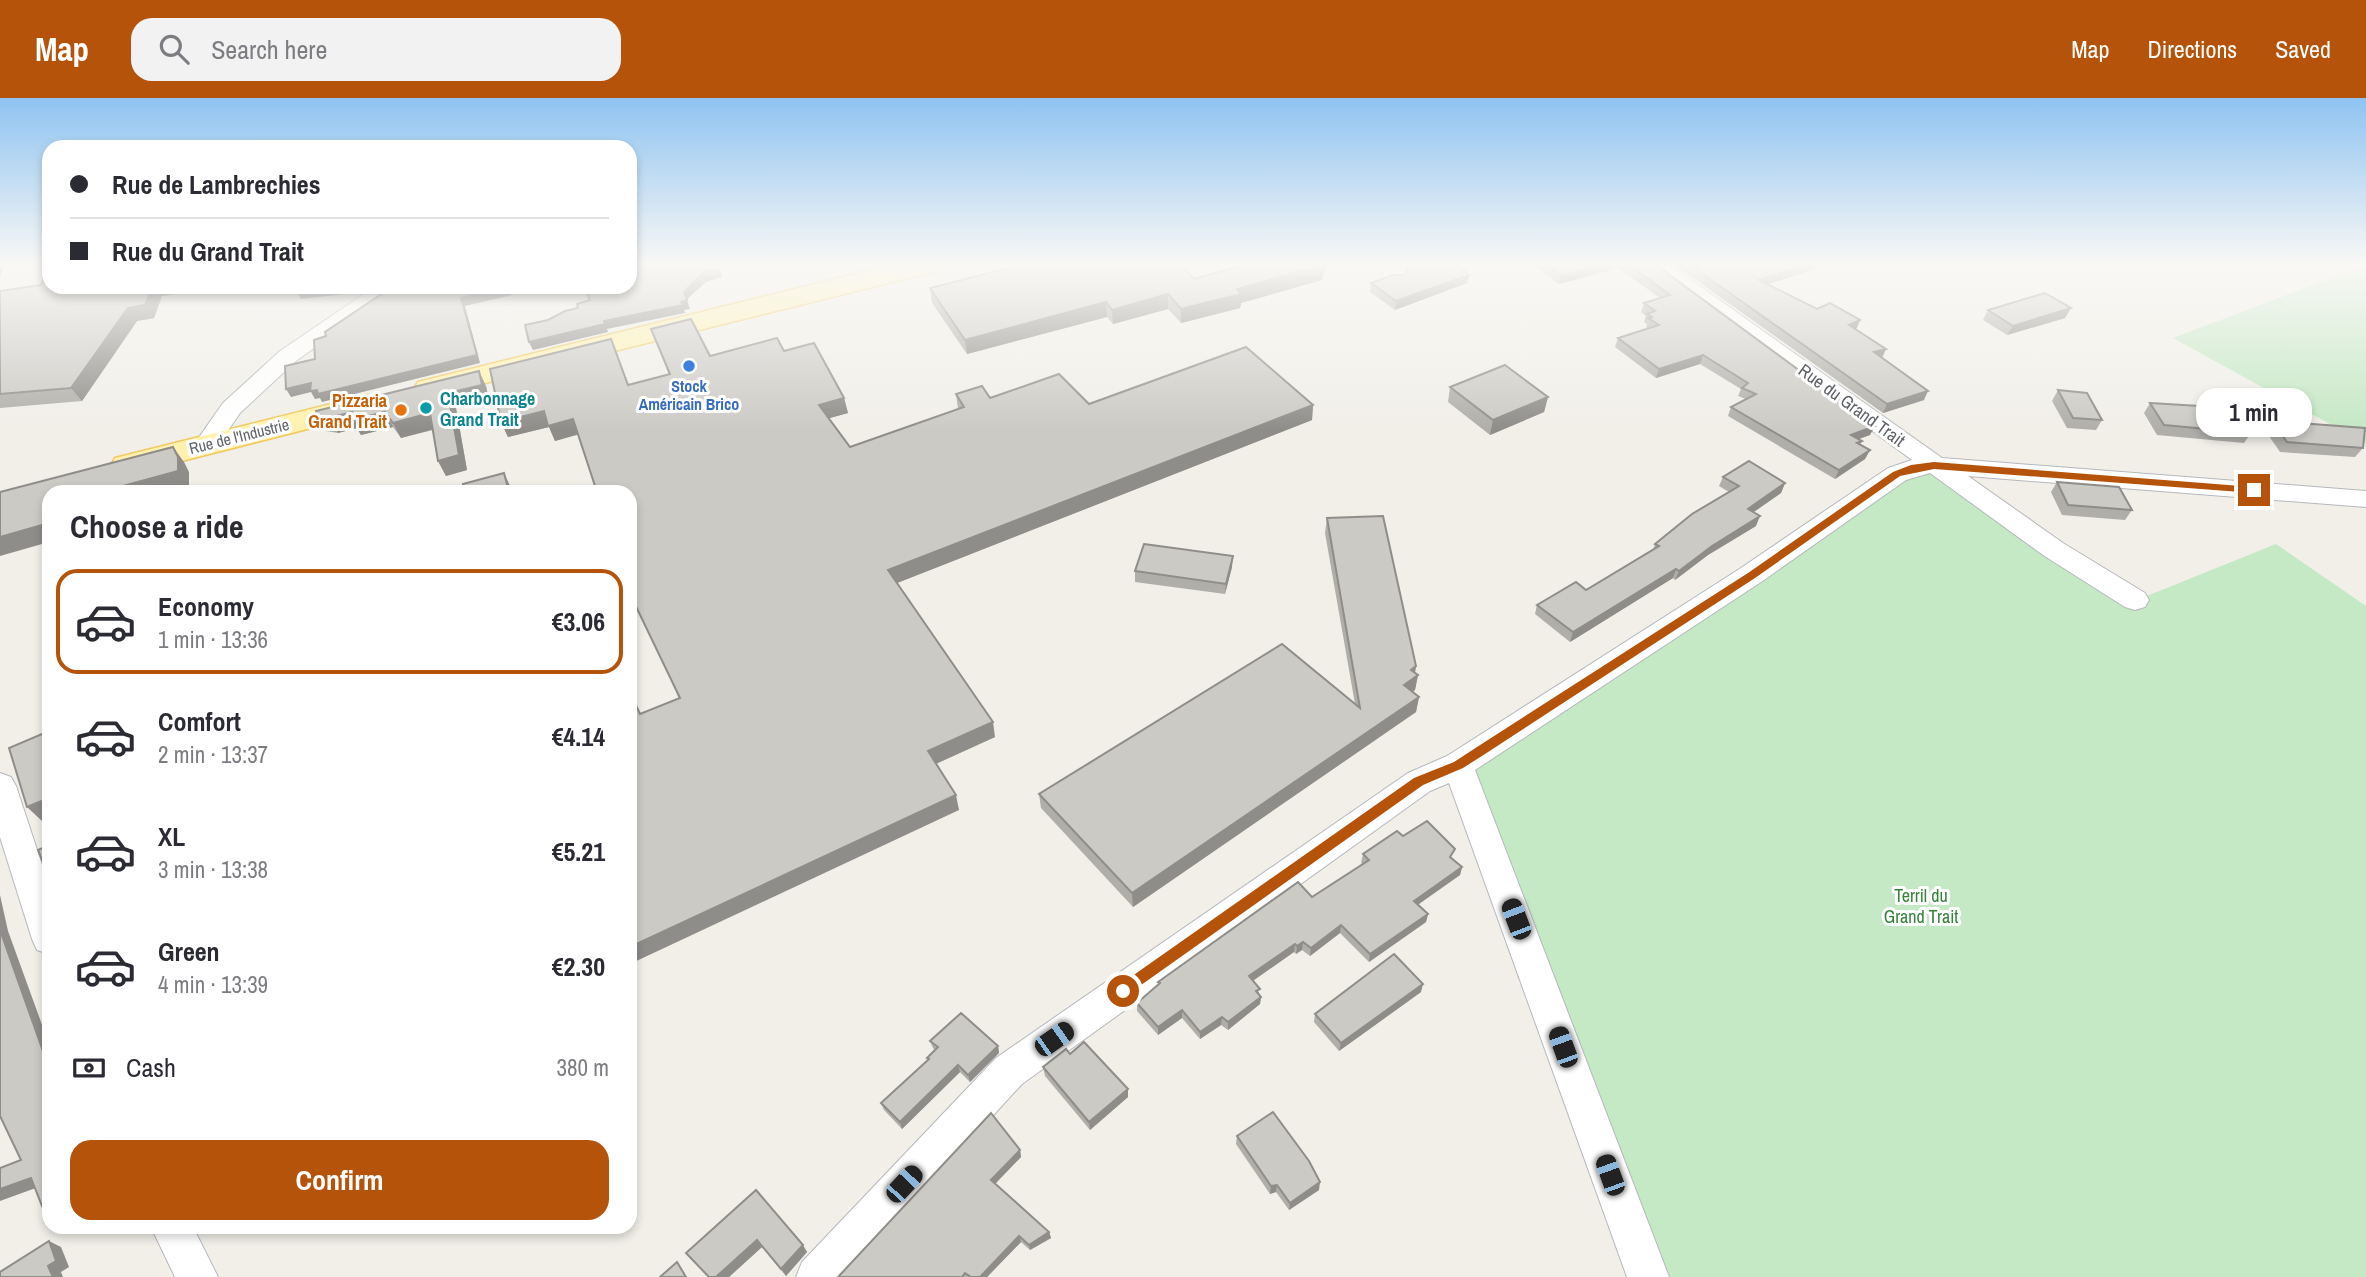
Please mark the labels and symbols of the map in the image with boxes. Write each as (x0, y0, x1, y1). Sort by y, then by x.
marker: Stock Américain Brico (681, 358, 697, 374)
street label: Rue du Grand Trait (1794, 358, 1910, 452)
place label: Stock Américain Brico (639, 375, 739, 415)
place label: Charbonnage Grand Trait (440, 386, 535, 432)
place label: Pizzaria Grand Trait (308, 388, 388, 434)
callout: 1 min (2196, 388, 2312, 438)
marker: Charbonnage Grand Trait (418, 400, 434, 416)
marker: Pizzaria Grand Trait (393, 402, 409, 418)
street label: Rue de l'Industrie (187, 413, 291, 459)
route end (2238, 474, 2270, 506)
park label: Terril du Grand Trait (1884, 883, 1958, 929)
car (1499, 896, 1534, 942)
route start (1107, 975, 1139, 1007)
car (1031, 1018, 1078, 1060)
car (1546, 1024, 1581, 1070)
car (1593, 1152, 1628, 1198)
car (882, 1161, 927, 1207)

